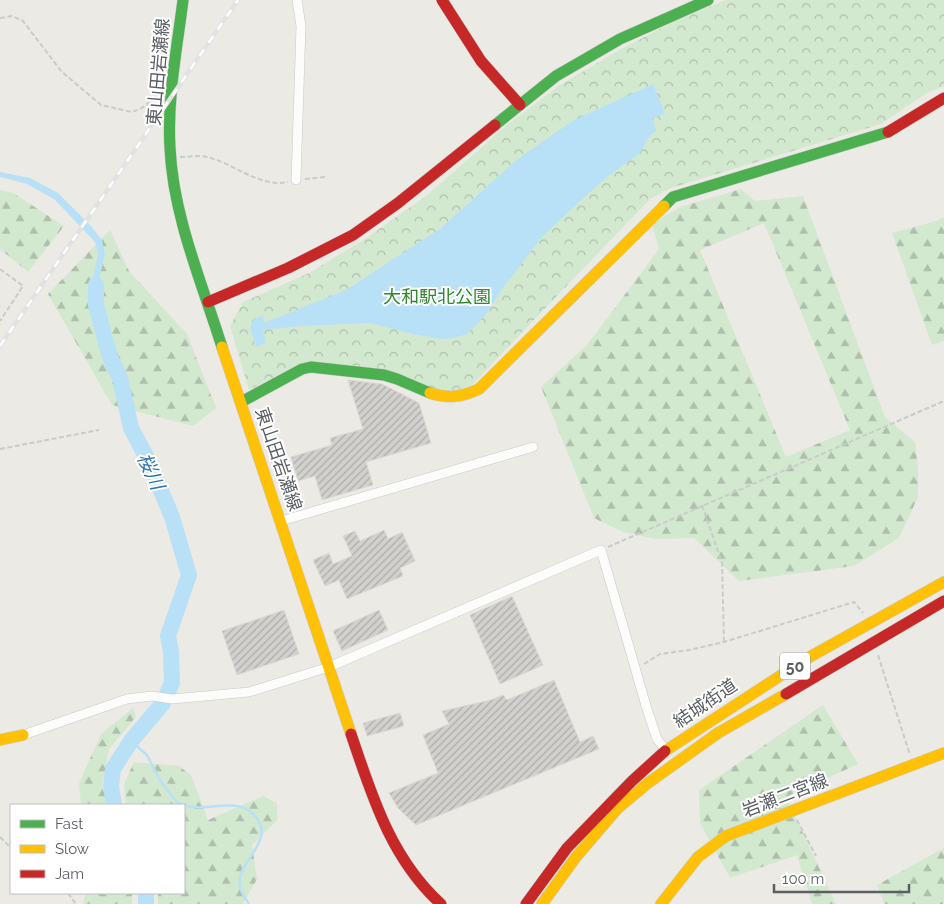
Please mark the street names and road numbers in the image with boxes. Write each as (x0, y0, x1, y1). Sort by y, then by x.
street label: 東山田岩瀬線 (143, 17, 173, 127)
street label: 東山田岩瀬線 (251, 405, 307, 513)
road number: 50 (780, 652, 810, 679)
street label: 結城街道 (669, 674, 741, 732)
street label: 岩瀬二宮線 (739, 769, 831, 821)

